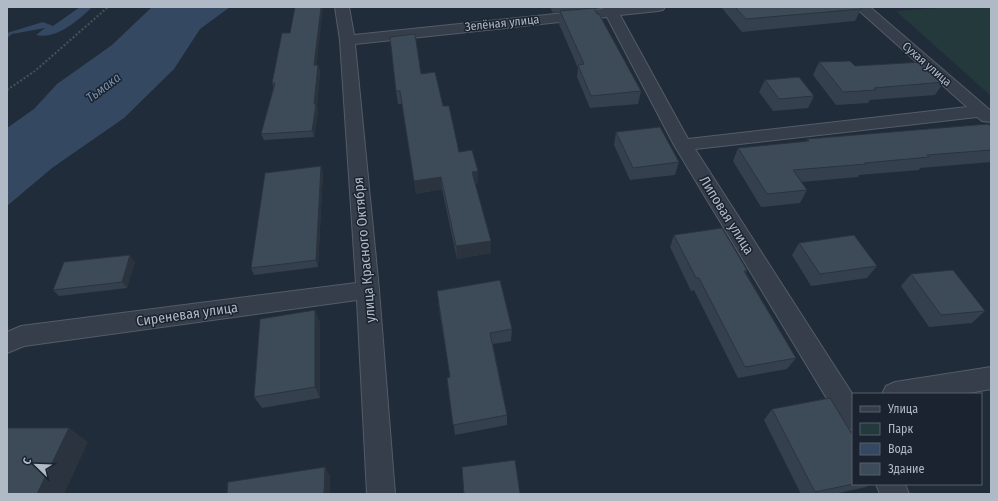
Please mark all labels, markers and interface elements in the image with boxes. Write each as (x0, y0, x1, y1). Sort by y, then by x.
street label: Зелёная улица (464, 12, 540, 34)
street label: Сухая улица (900, 39, 955, 89)
water label: Тьмака (83, 69, 124, 105)
street label: Липовая улица (696, 173, 758, 258)
street label: улица Красного Октября (350, 177, 379, 323)
street label: Сиреневая улица (135, 299, 239, 330)
legend (852, 393, 982, 485)
text: Улица (887, 402, 918, 416)
text: Парк (888, 422, 914, 436)
text: Вода (888, 442, 913, 456)
north arrow (16, 445, 56, 485)
text: С (20, 456, 34, 466)
text: Здание (888, 462, 924, 476)

